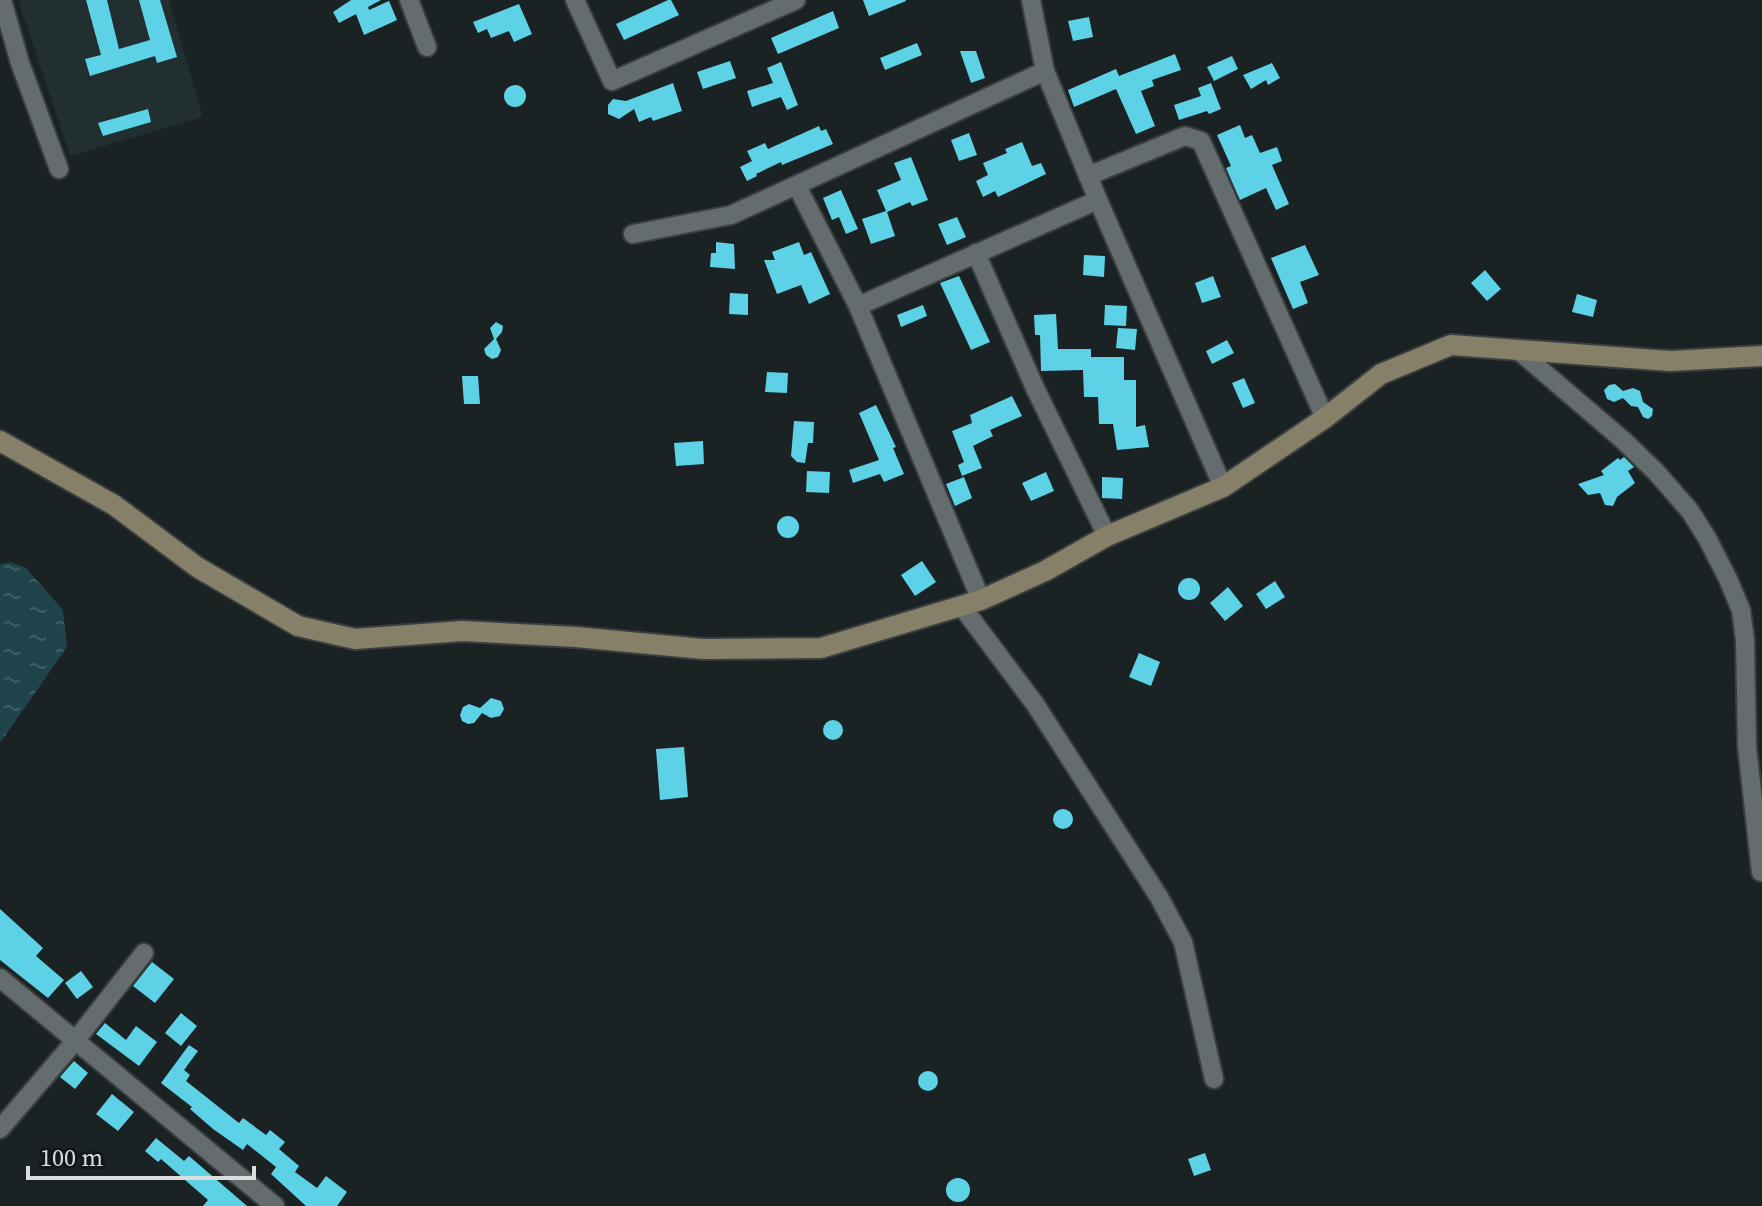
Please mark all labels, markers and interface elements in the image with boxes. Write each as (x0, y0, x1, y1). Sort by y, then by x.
scale bar (28, 1130, 254, 1180)
text: 100 m (40, 1141, 103, 1174)

